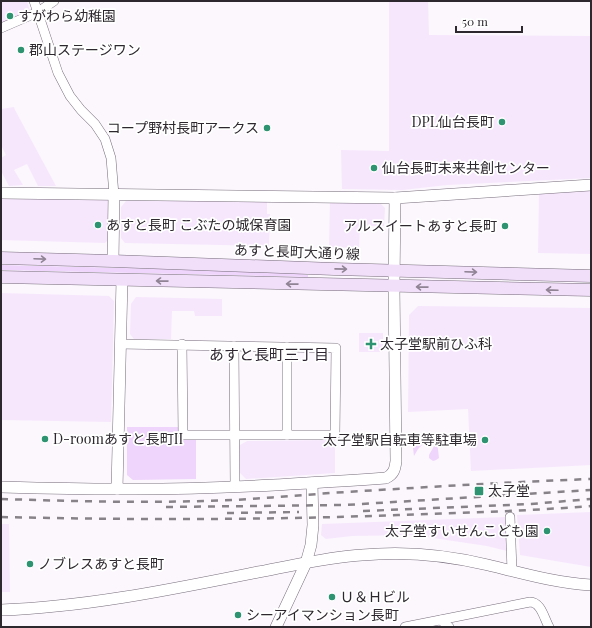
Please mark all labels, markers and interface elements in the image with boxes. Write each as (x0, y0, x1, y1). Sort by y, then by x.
place label: すがわら幼稚園 (18, 6, 116, 25)
scale bar (456, 8, 522, 34)
marker: すがわら幼稚園 (5, 11, 15, 21)
text: 50 m (462, 13, 488, 29)
place label: 郡山ステージワン (29, 40, 141, 59)
marker: 郡山ステージワン (16, 45, 26, 55)
place label: DPL仙台長町 (412, 112, 494, 131)
marker: DPL仙台長町 (497, 117, 507, 127)
place label: コープ野村長町アークス (107, 118, 259, 137)
marker: コープ野村長町アークス (262, 123, 272, 133)
place label: 仙台長町未来共創センター (382, 158, 550, 177)
marker: 仙台長町未来共創センター (369, 163, 379, 173)
place label: あすと長町 こぶたの城保育園 (106, 215, 292, 234)
place label: アルスイートあすと長町 (343, 216, 497, 235)
marker: あすと長町 こぶたの城保育園 (93, 220, 103, 230)
marker: アルスイートあすと長町 (500, 221, 510, 231)
street label: あすと長町大通り線 (234, 240, 360, 263)
one-way arrow (33, 256, 46, 263)
one-way arrow (334, 266, 347, 273)
one-way arrow (464, 268, 477, 276)
one-way arrow (156, 277, 169, 284)
one-way arrow (286, 280, 299, 287)
one-way arrow (416, 283, 429, 290)
one-way arrow (546, 286, 559, 293)
place label: 太子堂駅前ひふ科 (380, 334, 492, 353)
marker: 太子堂駅前ひふ科 (365, 338, 377, 350)
district label: あすと長町三丁目 (209, 344, 329, 364)
place label: D-roomあすと長町II (53, 429, 184, 448)
place label: 太子堂駅自転車等駐車場 (323, 430, 477, 449)
marker: D-roomあすと長町II (40, 434, 50, 444)
marker: 太子堂駅自転車等駐車場 (480, 435, 490, 445)
place label: 太子堂 (488, 481, 530, 500)
marker: 太子堂 (473, 485, 485, 497)
place label: 太子堂すいせんこども園 (385, 521, 539, 540)
marker: 太子堂すいせんこども園 (542, 526, 552, 536)
place label: ノブレスあすと長町 (38, 554, 164, 573)
marker: ノブレスあすと長町 (25, 559, 35, 569)
place label: Ｕ＆Ｈビル (340, 587, 410, 606)
marker: Ｕ＆Ｈビル (327, 592, 337, 602)
place label: シーアイマンション長町 (246, 605, 399, 624)
marker: シーアイマンション長町 (233, 610, 243, 620)

